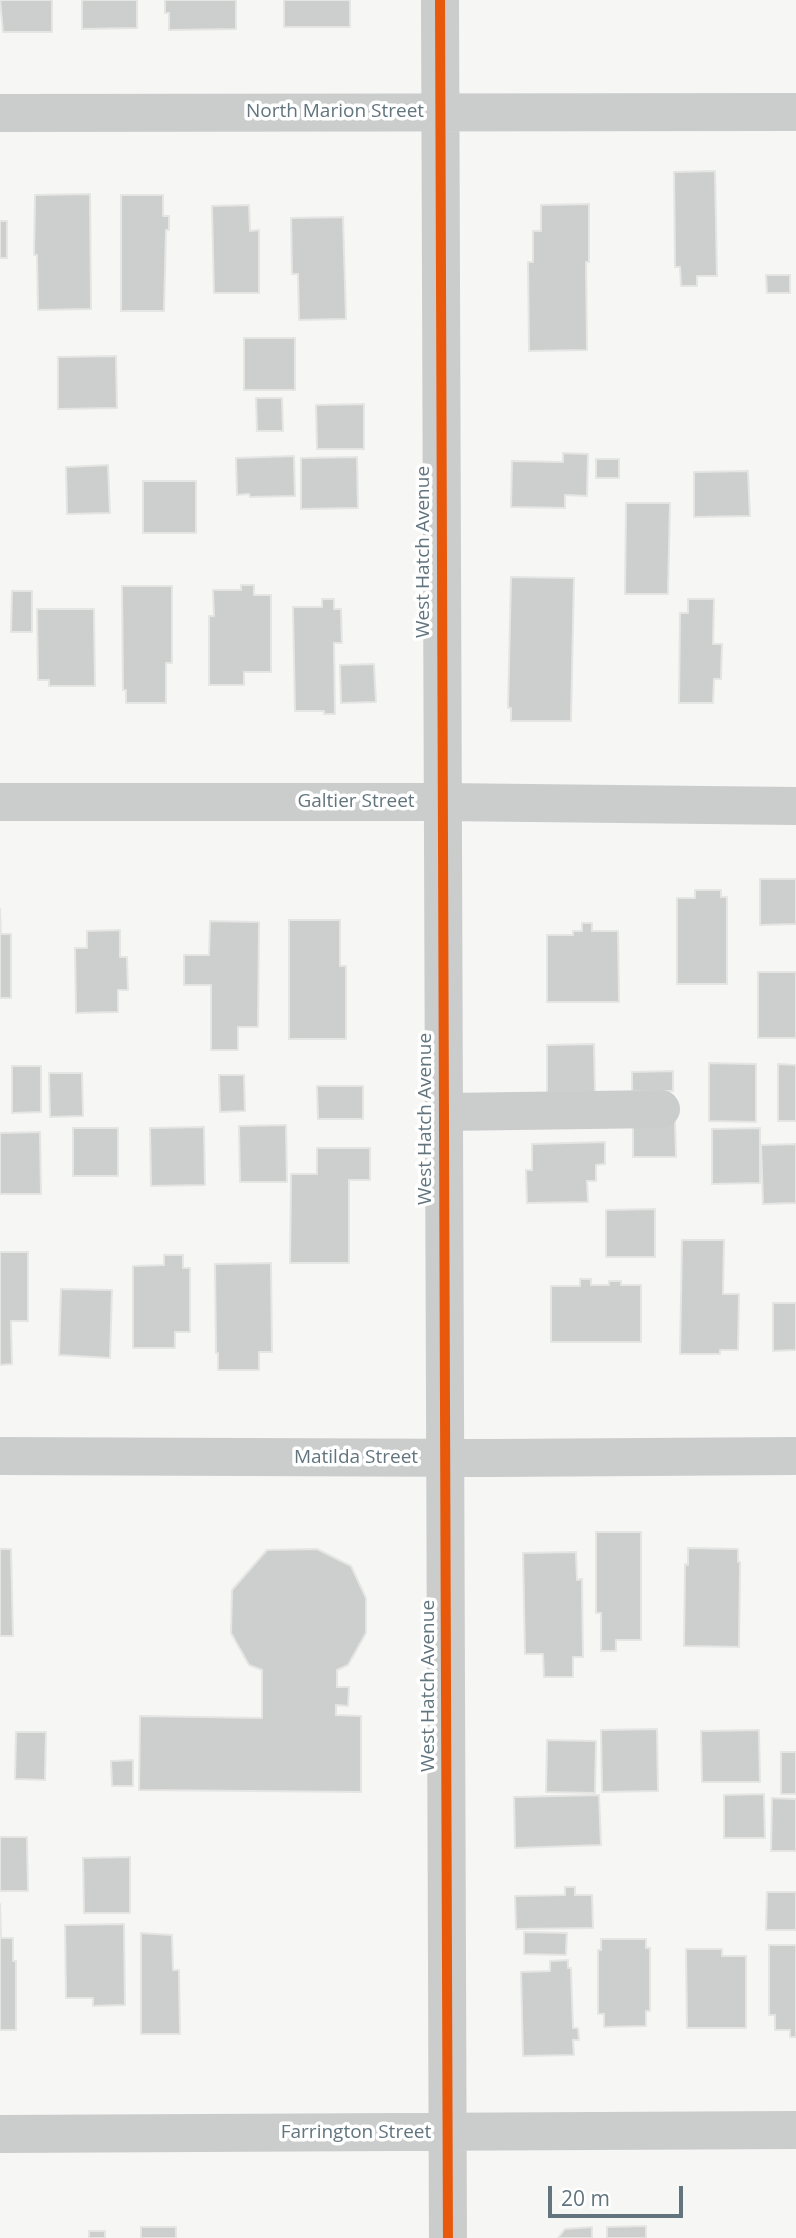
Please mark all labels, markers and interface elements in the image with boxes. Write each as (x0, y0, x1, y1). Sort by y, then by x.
street label: North Marion Street (246, 101, 424, 123)
street label: West Hatch Avenue (413, 466, 435, 638)
street label: Galtier Street (297, 791, 415, 813)
street label: West Hatch Avenue (415, 1033, 437, 1205)
street label: Matilda Street (294, 1447, 418, 1469)
street label: West Hatch Avenue (418, 1600, 440, 1772)
street label: Farrington Street (281, 2122, 431, 2144)
scale bar (551, 2172, 686, 2216)
text: 20 m (561, 2184, 610, 2212)

